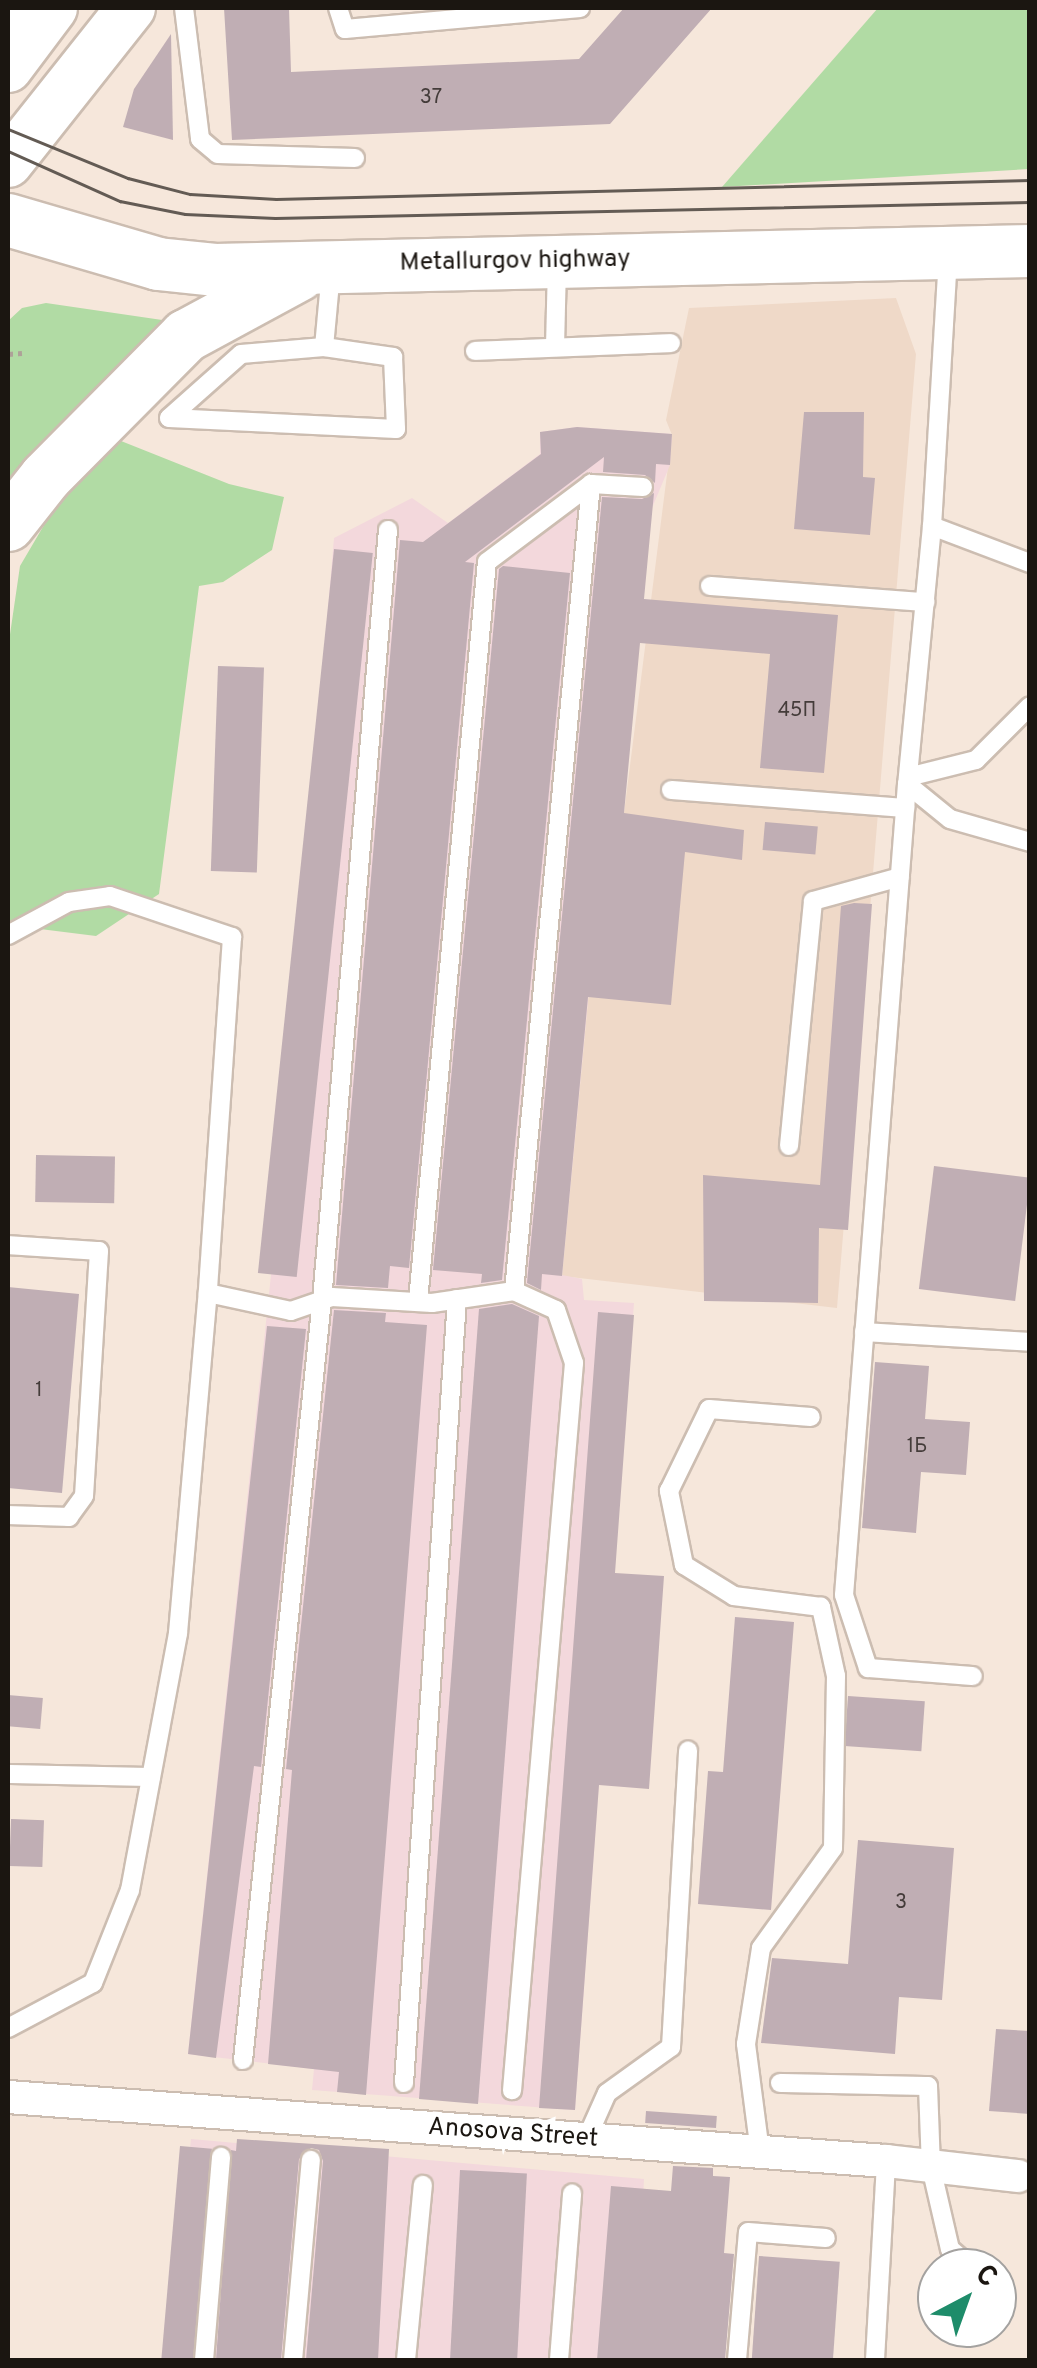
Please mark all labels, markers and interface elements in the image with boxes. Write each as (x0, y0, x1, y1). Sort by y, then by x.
house number: 37 (420, 86, 442, 110)
street label: Metallurgov highway (399, 245, 631, 279)
house number: 45П (778, 699, 816, 723)
house number: 1 (35, 1379, 43, 1403)
house number: 1Б (907, 1435, 927, 1459)
house number: 3 (895, 1891, 907, 1915)
street label: Anosova Street (427, 2113, 599, 2155)
north arrow (917, 2248, 1017, 2348)
text: С (967, 2257, 1004, 2296)

